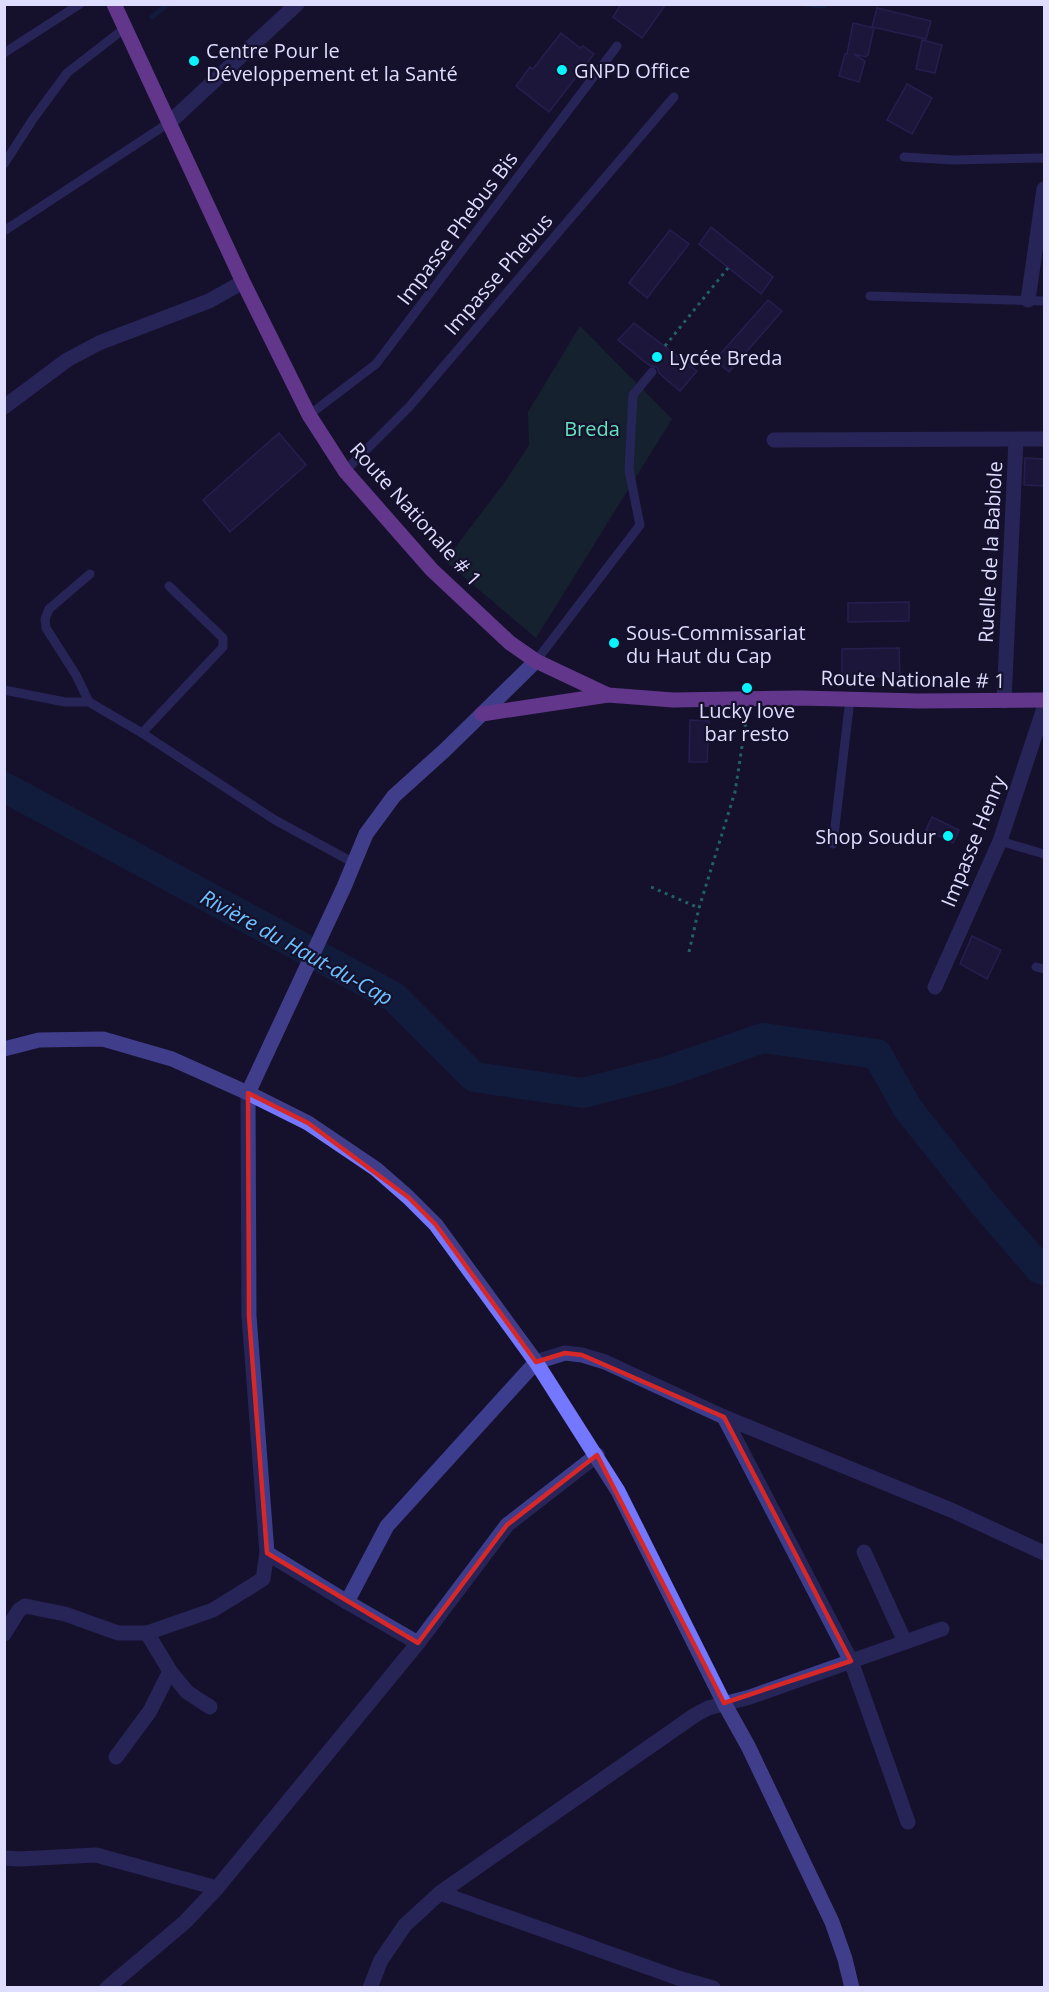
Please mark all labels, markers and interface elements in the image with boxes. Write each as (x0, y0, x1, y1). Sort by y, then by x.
place label: Centre Pour le Développement et la Santé (206, 37, 458, 87)
marker: Centre Pour le Développement et la Santé (187, 54, 201, 68)
place label: GNPD Office (574, 57, 690, 84)
marker: GNPD Office (555, 63, 569, 77)
street label: Impasse Phebus Bis (392, 147, 522, 309)
street label: Impasse Phebus (439, 209, 557, 339)
place label: Lycée Breda (669, 344, 782, 371)
marker: Lycée Breda (650, 350, 664, 364)
park label: Breda (564, 415, 620, 442)
street label: Route Nationale # 1 (344, 436, 488, 592)
street label: Ruelle de la Babiole (972, 460, 1008, 644)
place label: Sous-Commissariat du Haut du Cap (626, 619, 806, 669)
marker: Sous-Commissariat du Haut du Cap (607, 636, 621, 650)
street label: Route Nationale # 1 (820, 664, 1006, 694)
marker: Lucky love bar resto (740, 681, 754, 695)
place label: Lucky love bar resto (699, 697, 795, 747)
street label: Impasse Henry (934, 770, 1012, 911)
place label: Shop Soudur (815, 823, 936, 850)
marker: Shop Soudur (941, 829, 955, 843)
water label: Rivière du Haut-du-Cap (196, 883, 398, 1011)

